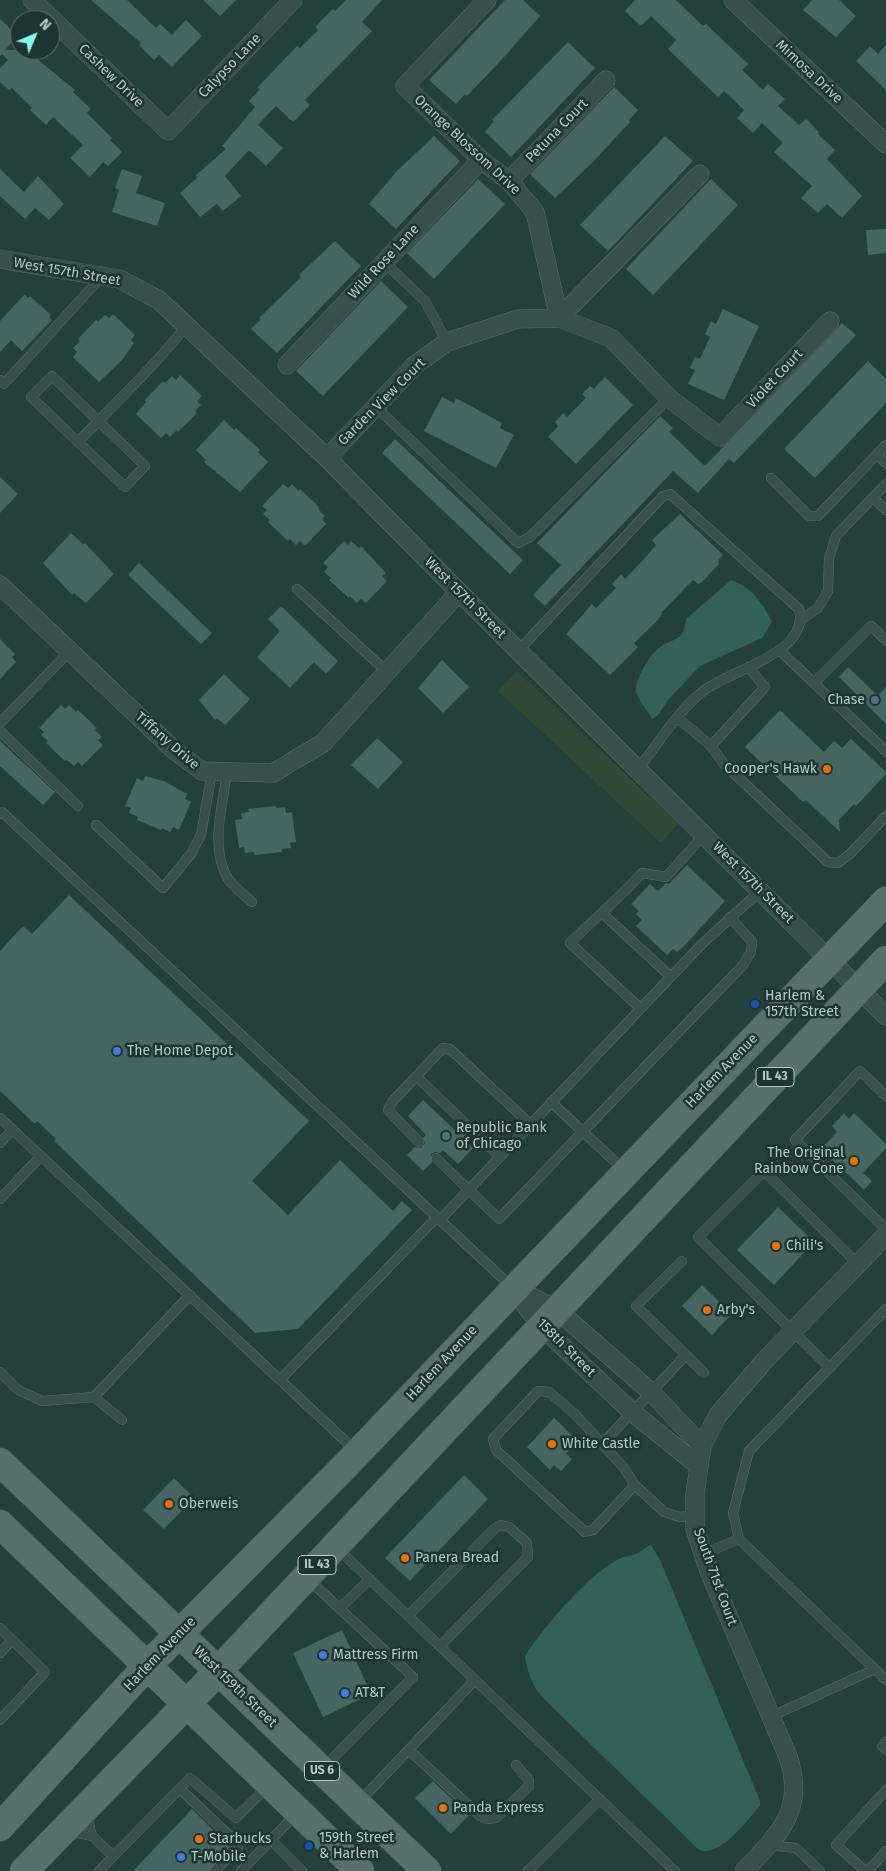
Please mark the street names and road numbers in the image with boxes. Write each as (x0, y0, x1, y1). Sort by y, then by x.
street label: Calypso Lane (195, 30, 265, 102)
street label: Mimosa Drive (772, 37, 846, 107)
street label: Cashew Drive (75, 41, 147, 111)
street label: Orange Blossom Drive (410, 91, 524, 199)
street label: Petuna Court (522, 96, 592, 166)
street label: Wild Rose Lane (345, 221, 423, 303)
street label: West 157th Street (12, 254, 122, 290)
street label: Violet Court (743, 346, 807, 412)
street label: Garden View Court (335, 355, 429, 449)
street label: West 157th Street (421, 554, 509, 642)
street label: Tiffany Drive (132, 709, 202, 773)
street label: West 157th Street (709, 839, 797, 927)
street label: Harlem Avenue (682, 1031, 762, 1111)
road number: IL 43 (756, 1068, 794, 1086)
street label: 158th Street (533, 1315, 599, 1381)
street label: Harlem Avenue (403, 1322, 481, 1404)
street label: South 71st Court (690, 1526, 740, 1628)
road number: IL 43 (298, 1556, 336, 1574)
street label: Harlem Avenue (120, 1614, 200, 1694)
street label: West 159th Street (190, 1643, 280, 1731)
road number: US 6 (304, 1762, 340, 1780)

